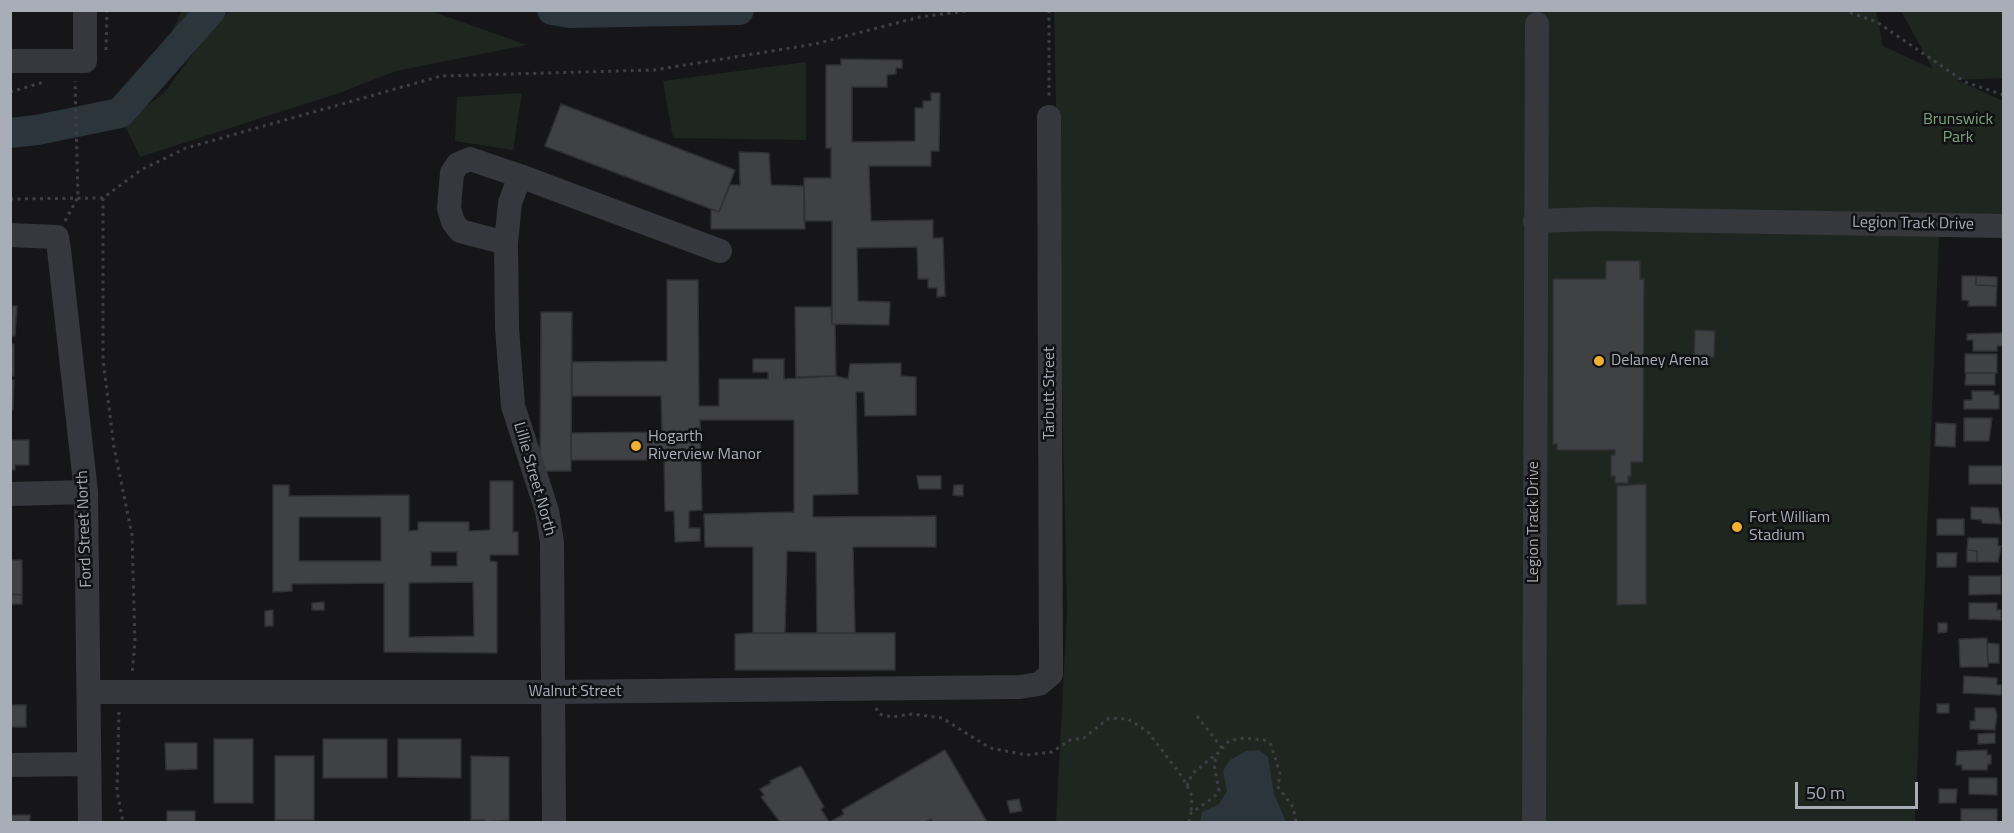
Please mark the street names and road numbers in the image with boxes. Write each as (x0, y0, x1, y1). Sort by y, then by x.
street label: Legion Track Drive (1852, 213, 1974, 235)
street label: Tarbutt Street (1040, 346, 1060, 440)
street label: Lillie Street North (509, 420, 559, 538)
street label: Legion Track Drive (1524, 461, 1544, 583)
street label: Ford Street North (73, 470, 97, 588)
street label: Walnut Street (528, 682, 622, 702)

